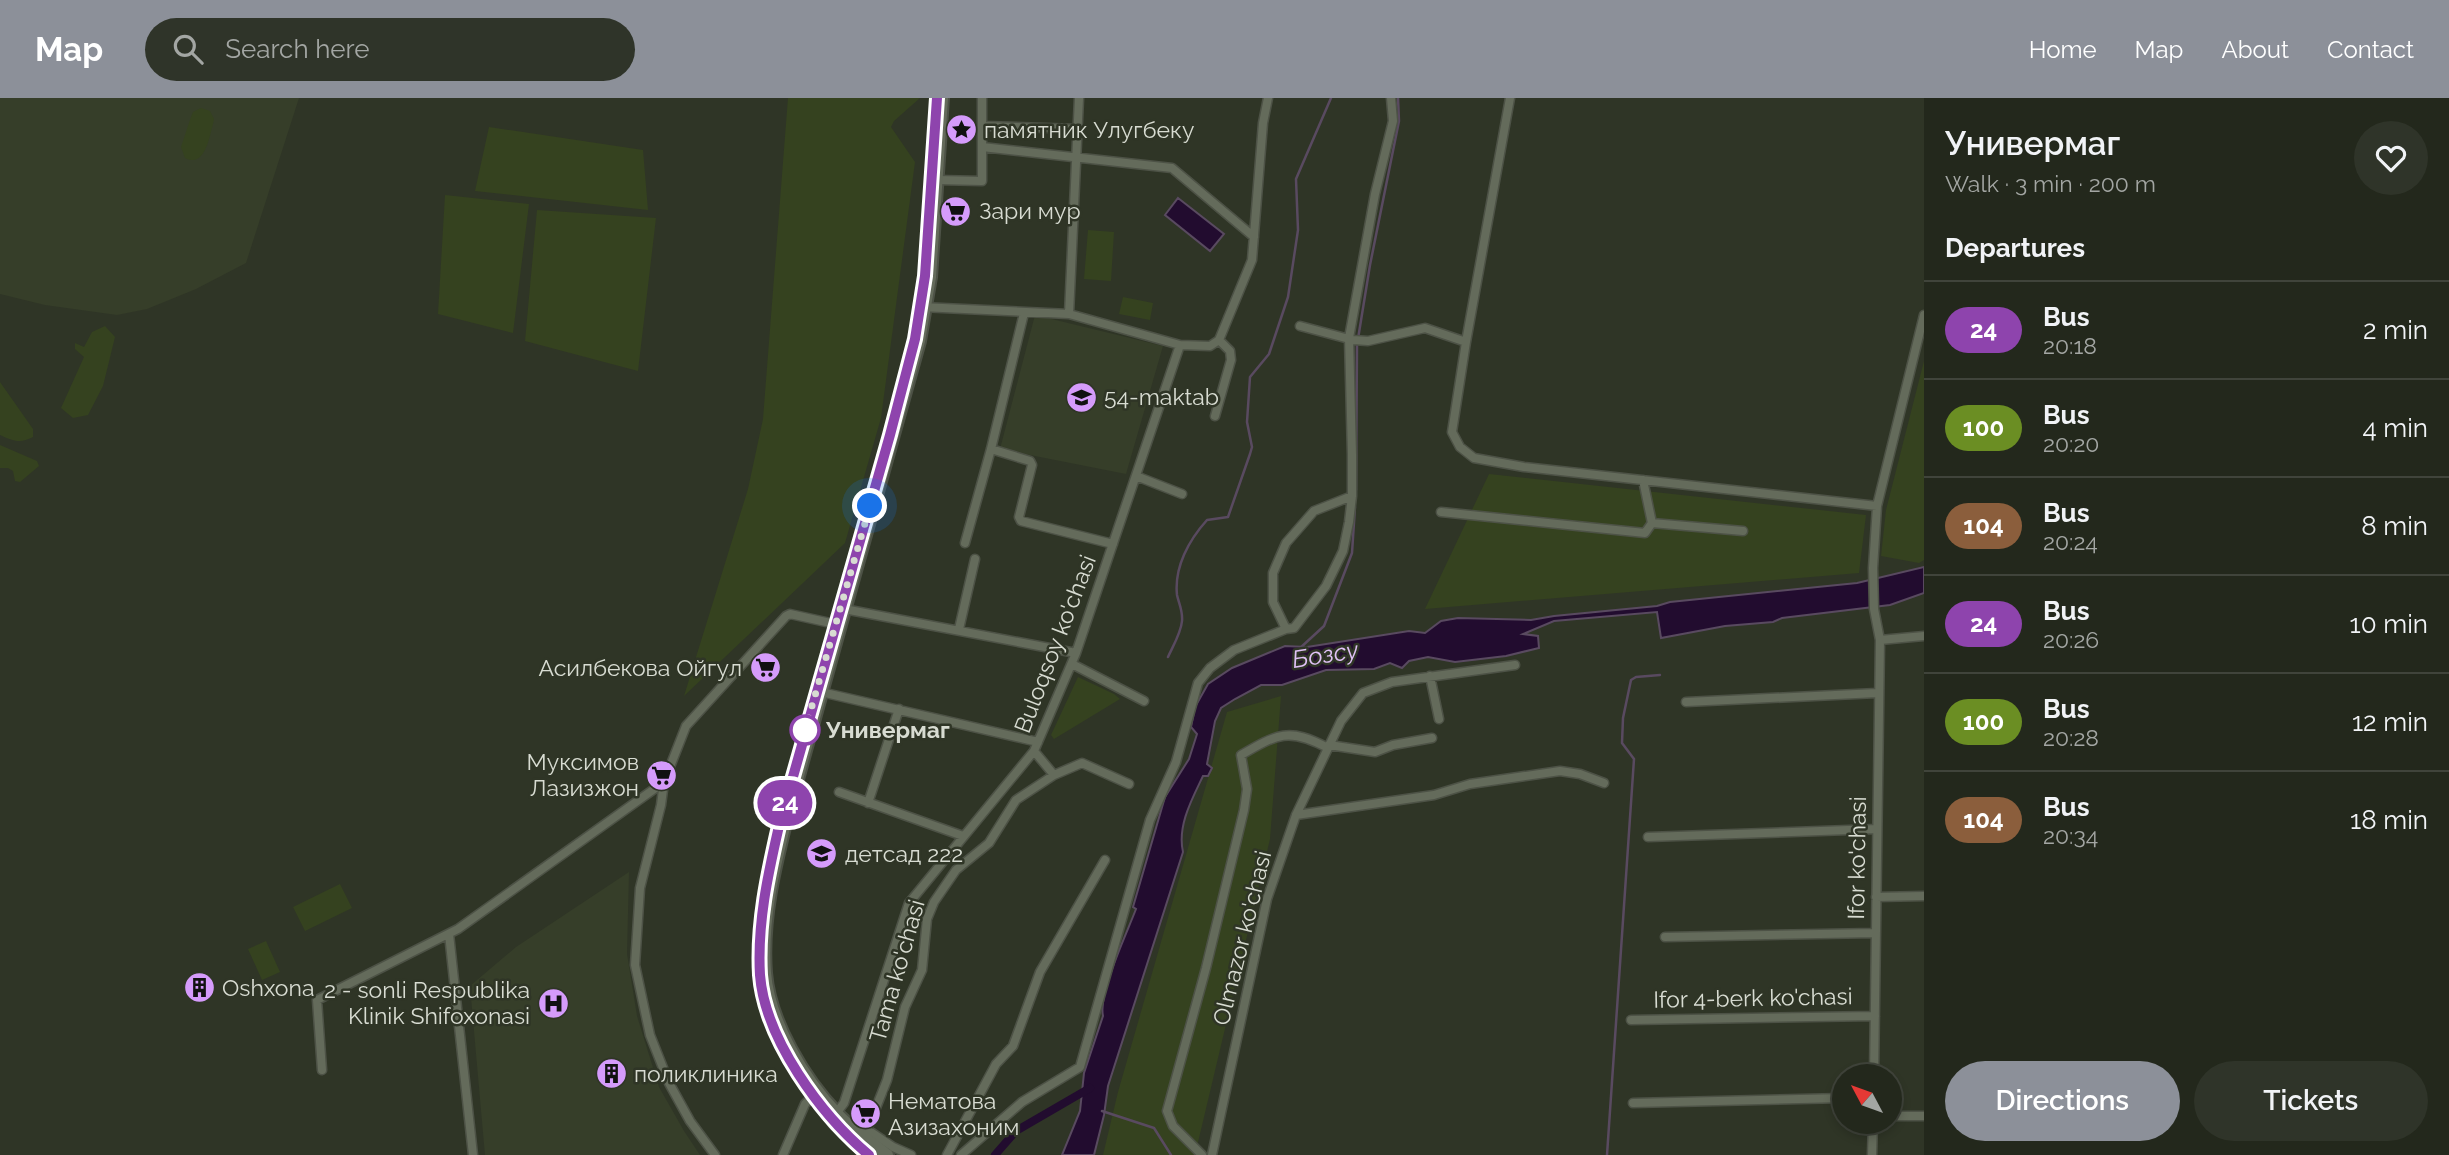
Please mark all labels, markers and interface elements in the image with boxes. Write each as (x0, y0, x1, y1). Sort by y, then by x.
search box (145, 18, 635, 81)
text: Map (35, 30, 103, 69)
icon: search (169, 30, 207, 68)
text: Search here (225, 34, 370, 64)
text: Home (2029, 35, 2097, 64)
text: Map (2135, 35, 2183, 64)
text: About (2221, 35, 2289, 64)
text: Contact (2327, 35, 2414, 64)
place icon: памятник Улугбеку (944, 113, 978, 147)
place label: памятник Улугбеку (984, 116, 1194, 143)
button: heart (2354, 121, 2428, 195)
text: Универмаг (1945, 124, 2120, 163)
text: Walk · 3 min · 200 m (1945, 170, 2156, 197)
supermarket icon: Зари мур (939, 194, 973, 228)
place label: Зари мур (979, 197, 1081, 224)
text: Departures (1945, 233, 2085, 263)
text: Bus (2043, 302, 2090, 332)
text: 24 (1970, 315, 1997, 344)
text: 2 min (2363, 315, 2428, 345)
text: 20:18 (2043, 332, 2097, 359)
school or university icon: 54-maktab (1064, 380, 1098, 414)
place label: 54-maktab (1104, 383, 1219, 410)
text: Bus (2043, 400, 2090, 430)
text: 100 (1963, 413, 2004, 442)
text: 4 min (2362, 413, 2428, 443)
text: 20:20 (2043, 430, 2099, 457)
your location (852, 488, 887, 523)
text: Bus (2043, 498, 2090, 528)
text: 104 (1963, 511, 2004, 540)
text: 8 min (2361, 511, 2428, 541)
text: 20:24 (2043, 528, 2098, 555)
street label: Buloqsoy ko'chasi (1008, 551, 1101, 737)
text: Bus (2043, 596, 2090, 626)
text: 24 (1970, 609, 1997, 638)
text: 10 min (2350, 609, 2428, 639)
text: 20:26 (2043, 626, 2099, 653)
water label: Бозсу (1290, 635, 1361, 674)
supermarket icon: Асилбекова Ойгул (748, 651, 782, 685)
place label: Асилбекова Ойгул (538, 654, 742, 681)
text: Bus (2043, 694, 2090, 724)
text: 100 (1963, 707, 2004, 736)
text: 12 min (2352, 707, 2428, 737)
marker: Универмаг (790, 715, 820, 745)
place label: Универмаг (825, 716, 950, 743)
text: 20:28 (2043, 724, 2099, 751)
place label: Муксимов Лазизжон (527, 748, 639, 801)
supermarket icon: Муксимов Лазизжон (645, 758, 679, 792)
line badge: 24 (754, 780, 816, 826)
text: 24 (771, 788, 799, 817)
text: Bus (2043, 792, 2090, 822)
street label: Ifor ko'chasi (1842, 796, 1871, 920)
text: 104 (1963, 805, 2004, 834)
text: 18 min (2350, 805, 2428, 835)
text: 20:34 (2043, 822, 2098, 849)
school or university icon: детсад 222 (805, 837, 839, 871)
place label: детсад 222 (845, 840, 963, 867)
street label: Olmazor ko'chasi (1207, 848, 1276, 1028)
street label: Tama ko'chasi (863, 896, 930, 1045)
building icon: Oshxona (182, 971, 216, 1005)
place label: Oshxona (222, 974, 314, 1001)
place label: 2 - sonli Respublika Klinik Shifoxonasi (324, 976, 530, 1029)
street label: Ifor 4-berk ko'chasi (1653, 982, 1853, 1013)
hospital icon: 2 - sonli Respublika Klinik Shifoxonasi (536, 986, 570, 1020)
building icon: поликлиника (594, 1057, 628, 1091)
place label: поликлиника (634, 1060, 778, 1087)
button: Directions (1945, 1061, 2180, 1141)
button: Tickets (2194, 1061, 2428, 1141)
north arrow (1832, 1064, 1902, 1134)
map controls (1832, 1064, 1902, 1134)
place label: Нематова Азизахоним (888, 1087, 1019, 1140)
supermarket icon: Нематова Азизахоним (848, 1097, 882, 1131)

